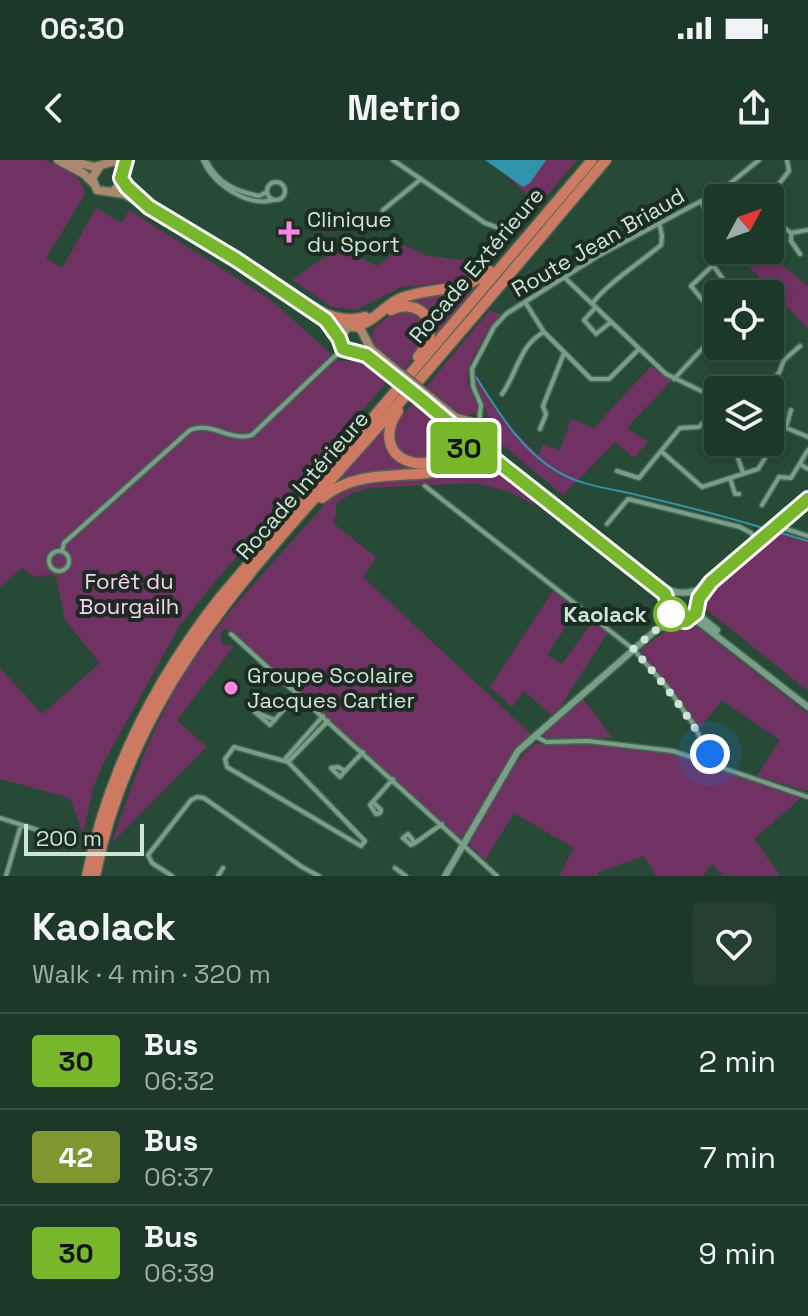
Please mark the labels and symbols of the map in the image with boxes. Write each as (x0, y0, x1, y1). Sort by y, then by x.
street label: Rocade Extérieure (403, 181, 549, 349)
street label: Route Jean Briaud (507, 181, 689, 303)
north arrow (704, 184, 784, 264)
place label: Clinique du Sport (307, 205, 400, 258)
marker: Clinique du Sport (278, 221, 300, 243)
street label: Rocade Intérieure (230, 405, 374, 565)
line badge: 30 (428, 422, 500, 474)
park label: Forêt du Bourgailh (79, 567, 179, 620)
marker: Kaolack (654, 597, 688, 631)
place label: Kaolack (564, 600, 648, 628)
place label: Groupe Scolaire Jacques Cartier (247, 661, 415, 714)
marker: Groupe Scolaire Jacques Cartier (222, 679, 240, 697)
your location (690, 734, 730, 774)
scale bar (24, 820, 144, 856)

